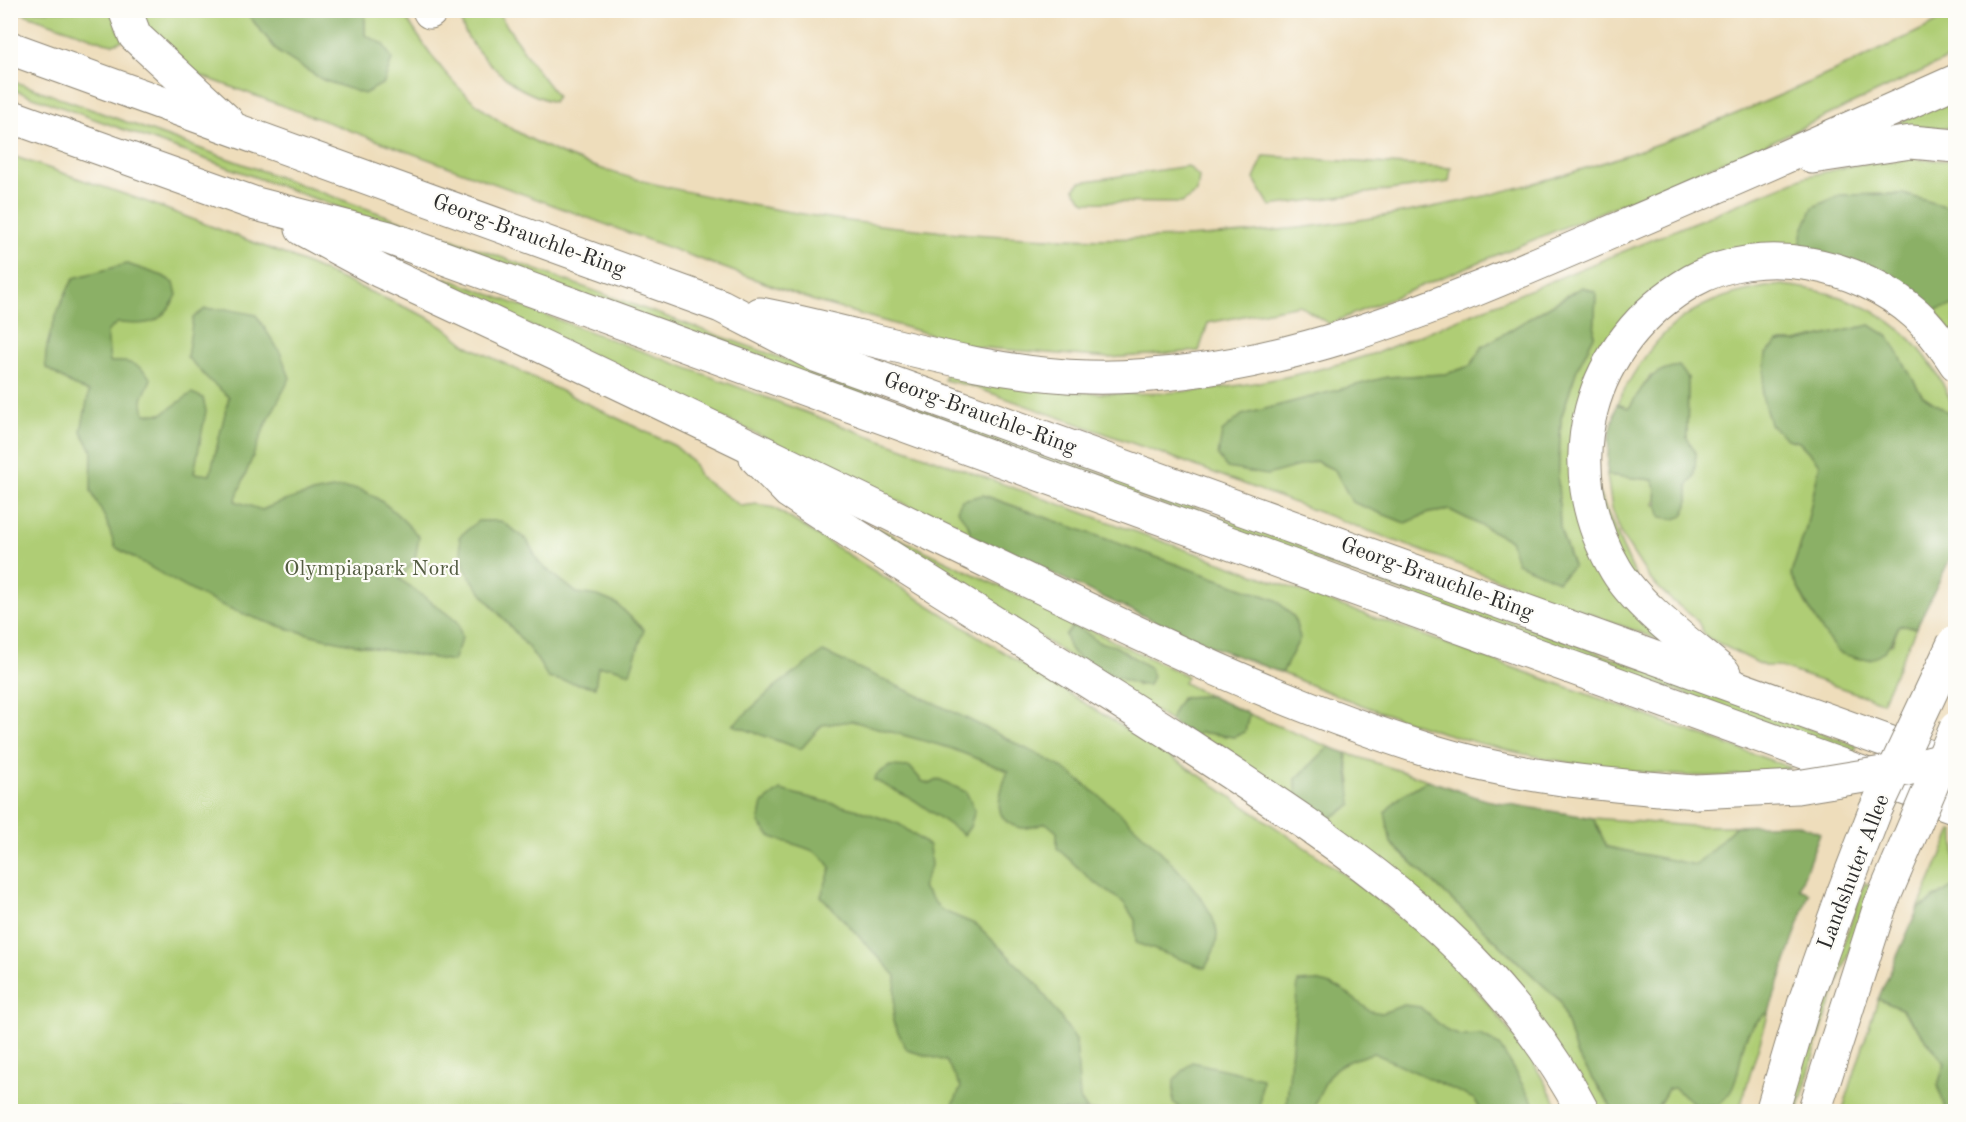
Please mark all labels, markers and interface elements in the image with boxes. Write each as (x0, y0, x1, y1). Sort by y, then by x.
street label: Georg-Brauchle-Ring (429, 191, 629, 281)
street label: Georg-Brauchle-Ring (880, 369, 1080, 459)
street label: Georg-Brauchle-Ring (1337, 534, 1537, 624)
park label: Olympiapark Nord (284, 558, 460, 580)
street label: Landshuter Allee (1814, 791, 1894, 953)

